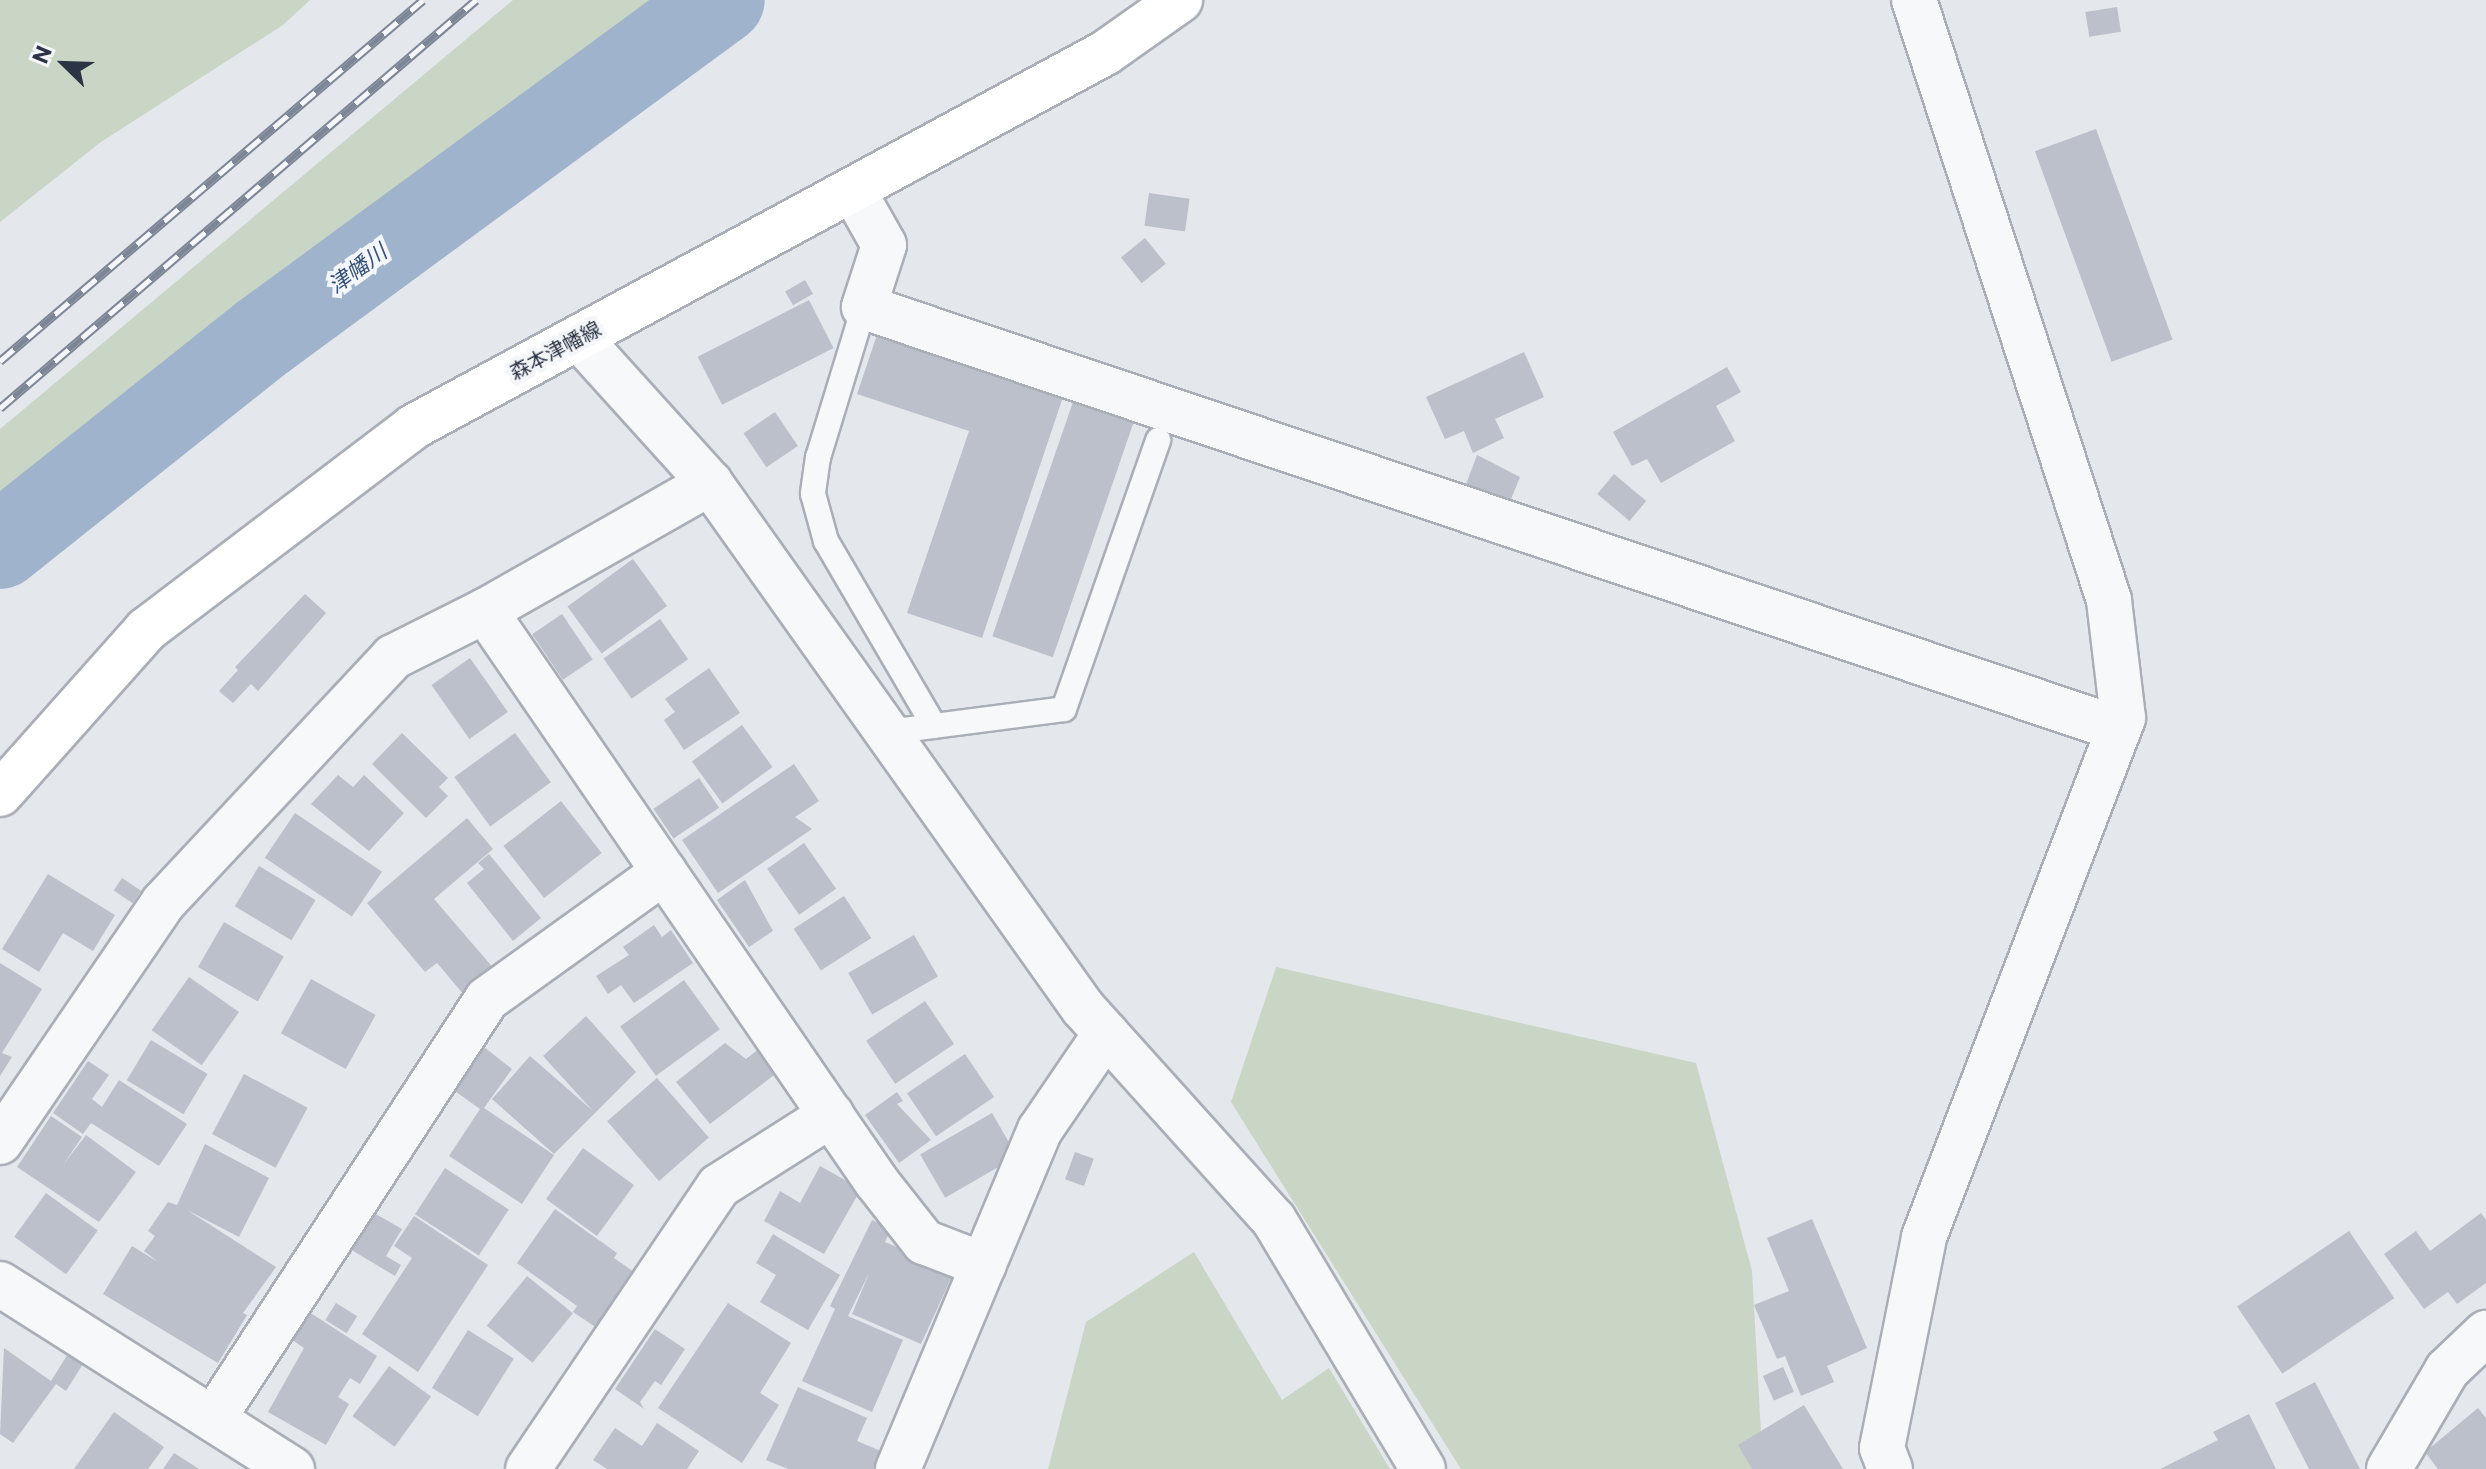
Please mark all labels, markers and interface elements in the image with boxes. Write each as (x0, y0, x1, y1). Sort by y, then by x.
north arrow (24, 24, 104, 104)
text: N (26, 42, 57, 67)
water label: 津幡川 (323, 238, 391, 298)
street label: 森本津幡線 (505, 316, 605, 384)

